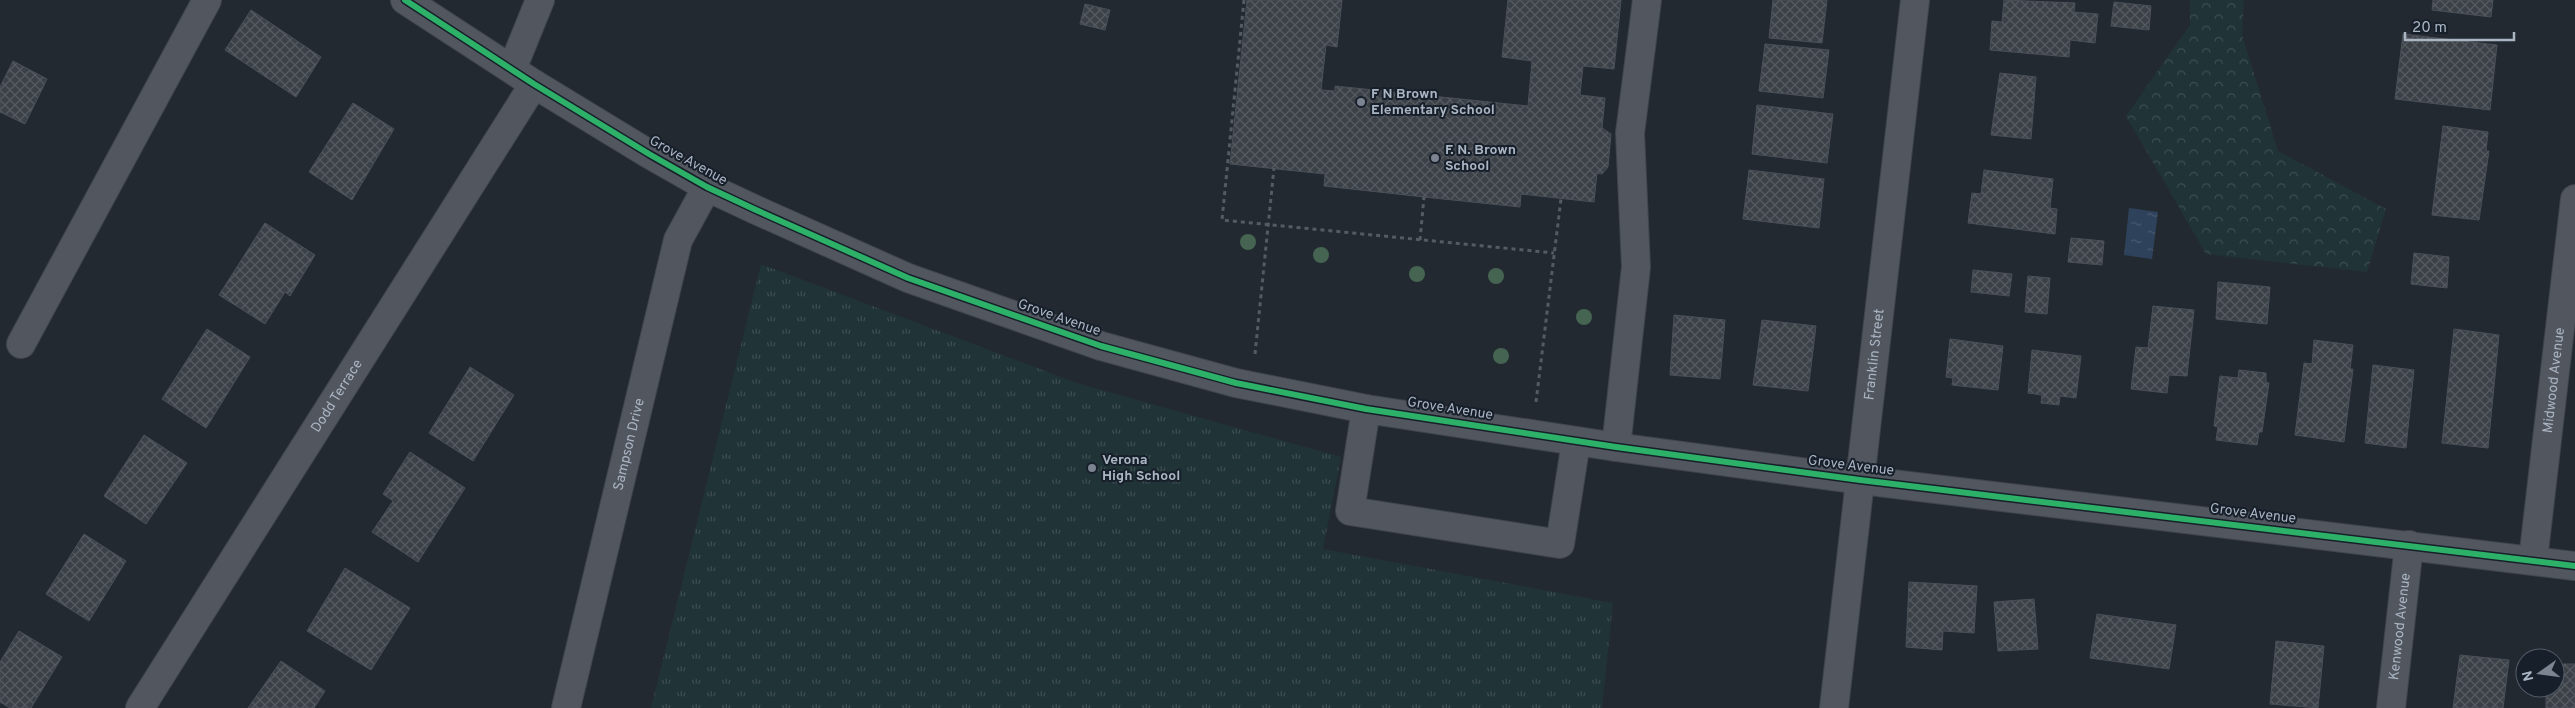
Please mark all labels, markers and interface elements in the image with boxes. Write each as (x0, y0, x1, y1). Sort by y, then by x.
scale bar (2405, 10, 2514, 42)
text: 20 m (2412, 19, 2447, 38)
place label: F N Brown Elementary School (1371, 86, 1495, 119)
marker: F N Brown Elementary School (1355, 96, 1367, 108)
street label: Grove Avenue (646, 133, 730, 189)
place label: F. N. Brown School (1445, 142, 1516, 175)
marker: F. N. Brown School (1429, 152, 1441, 164)
street label: Grove Avenue (1015, 296, 1103, 340)
street label: Franklin Street (1861, 308, 1888, 401)
street label: Midwood Avenue (2539, 327, 2568, 434)
street label: Dodd Terrace (308, 356, 366, 436)
street label: Grove Avenue (1406, 394, 1494, 424)
street label: Sampson Drive (610, 397, 648, 492)
place label: Verona High School (1102, 452, 1180, 485)
street label: Grove Avenue (1807, 452, 1895, 480)
marker: Verona High School (1086, 462, 1098, 474)
street label: Grove Avenue (2209, 500, 2297, 528)
street label: Kenwood Avenue (2386, 572, 2414, 681)
north arrow (2515, 648, 2565, 698)
text: N (2519, 669, 2538, 683)

